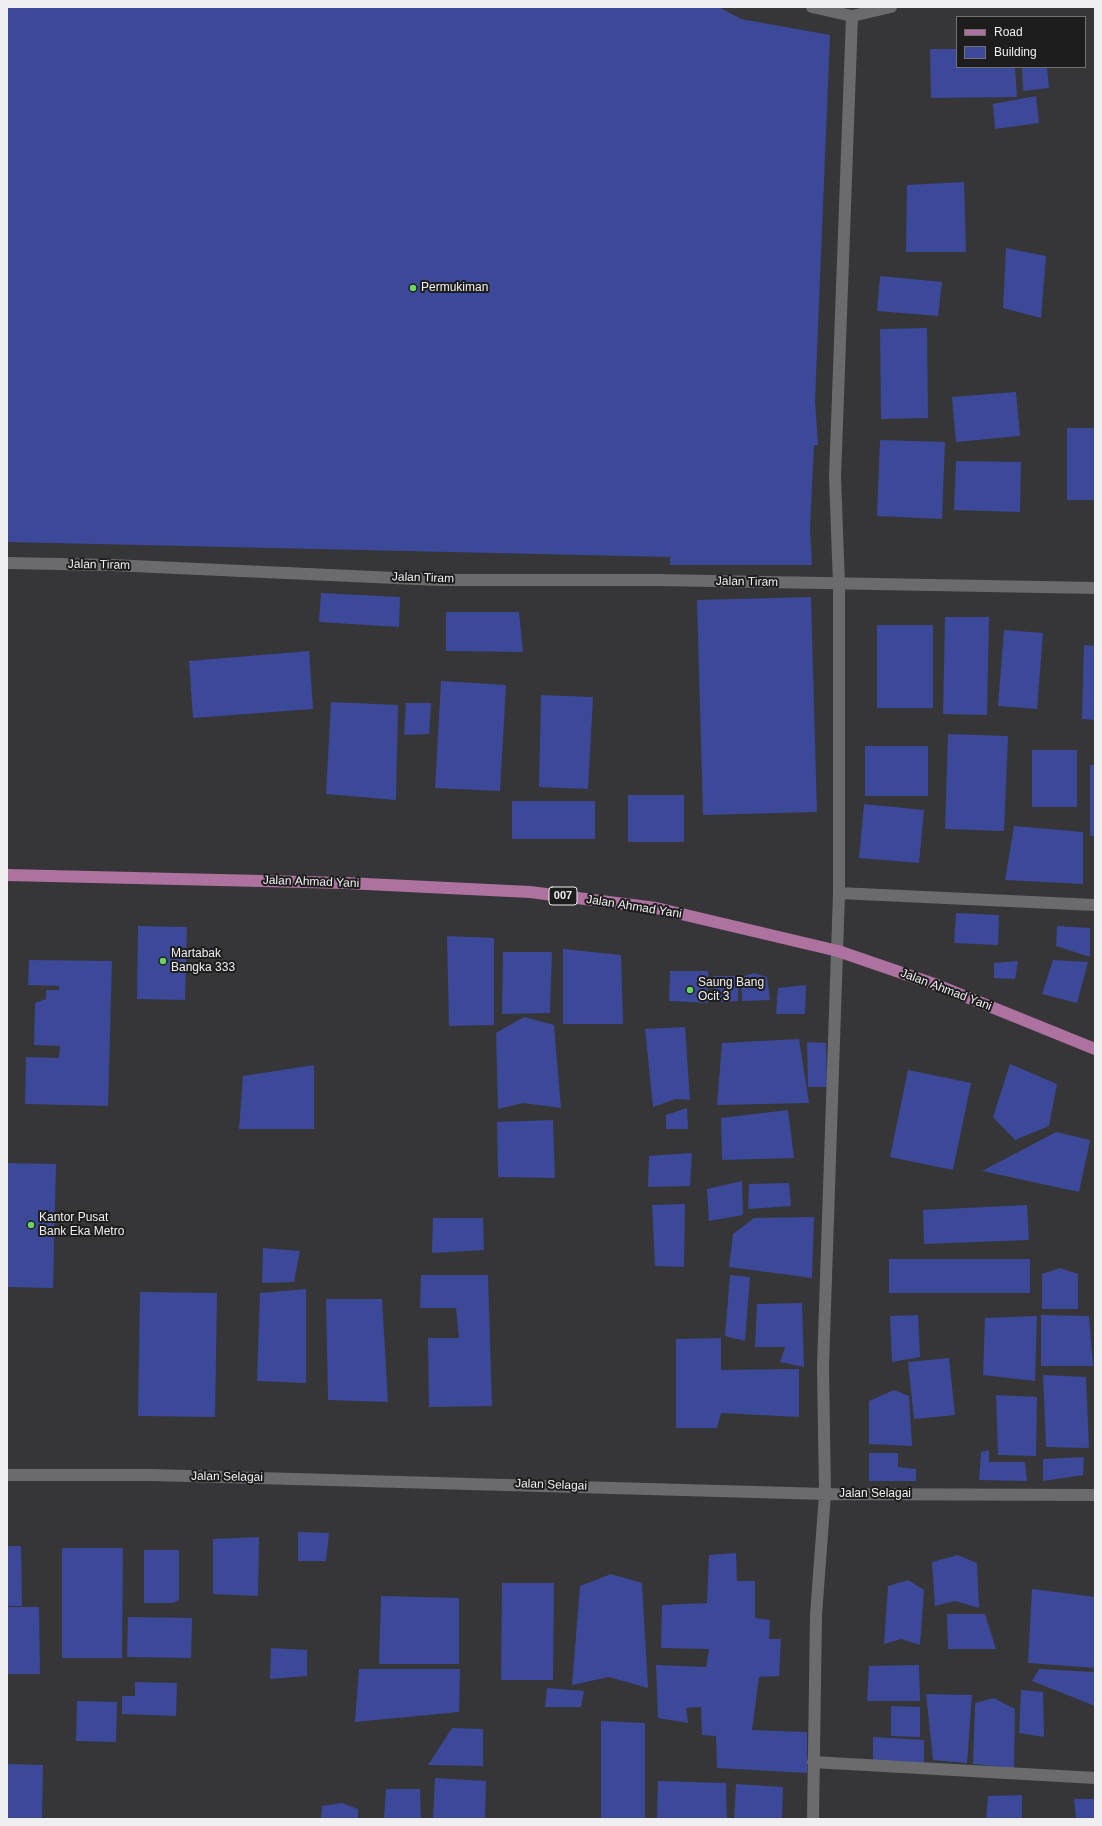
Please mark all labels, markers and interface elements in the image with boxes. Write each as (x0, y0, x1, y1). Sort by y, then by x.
legend (956, 16, 1086, 68)
text: Road (994, 25, 1023, 39)
text: Building (994, 45, 1037, 59)
place label: Permukiman (421, 281, 488, 295)
marker: Permukiman (408, 283, 418, 293)
street label: Jalan Tiram (68, 557, 130, 573)
street label: Jalan Tiram (392, 570, 454, 586)
street label: Jalan Tiram (716, 574, 778, 590)
street label: Jalan Ahmad Yani (263, 873, 359, 891)
road number: 007 (549, 887, 577, 905)
street label: Jalan Ahmad Yani (585, 892, 683, 922)
place label: Martabak Bangka 333 (171, 947, 235, 975)
marker: Martabak Bangka 333 (158, 956, 168, 966)
street label: Jalan Ahmad Yani (898, 966, 994, 1014)
place label: Saung Bang Ocit 3 (698, 976, 764, 1004)
marker: Saung Bang Ocit 3 (685, 985, 695, 995)
place label: Kantor Pusat Bank Eka Metro (39, 1211, 124, 1239)
marker: Kantor Pusat Bank Eka Metro (26, 1220, 36, 1230)
street label: Jalan Selagai (191, 1469, 263, 1485)
street label: Jalan Selagai (515, 1477, 587, 1493)
street label: Jalan Selagai (839, 1487, 911, 1501)

